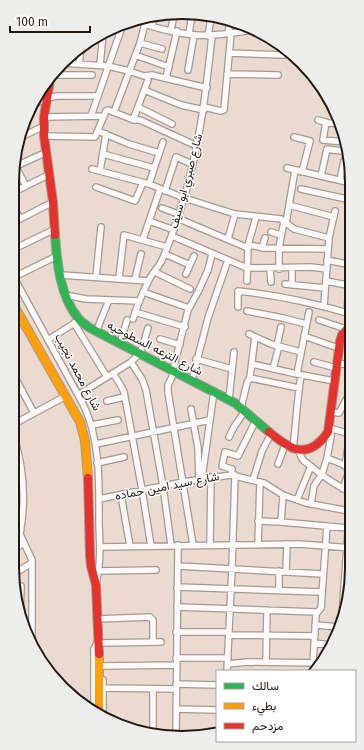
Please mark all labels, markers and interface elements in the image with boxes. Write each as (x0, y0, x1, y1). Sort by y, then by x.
scale bar (10, 8, 90, 34)
text: 100 m (16, 15, 48, 29)
street label: شارع صبري ابو سيف (167, 132, 208, 231)
street label: شارع الترعه السطوحيه (104, 318, 205, 380)
street label: شارع محمد نجيب (50, 331, 104, 414)
street label: شارع سيد امين حماده (114, 469, 221, 505)
legend (216, 670, 356, 742)
text: سالك (252, 679, 279, 693)
text: بطيء (252, 699, 276, 716)
text: مزدحم (252, 719, 283, 734)

